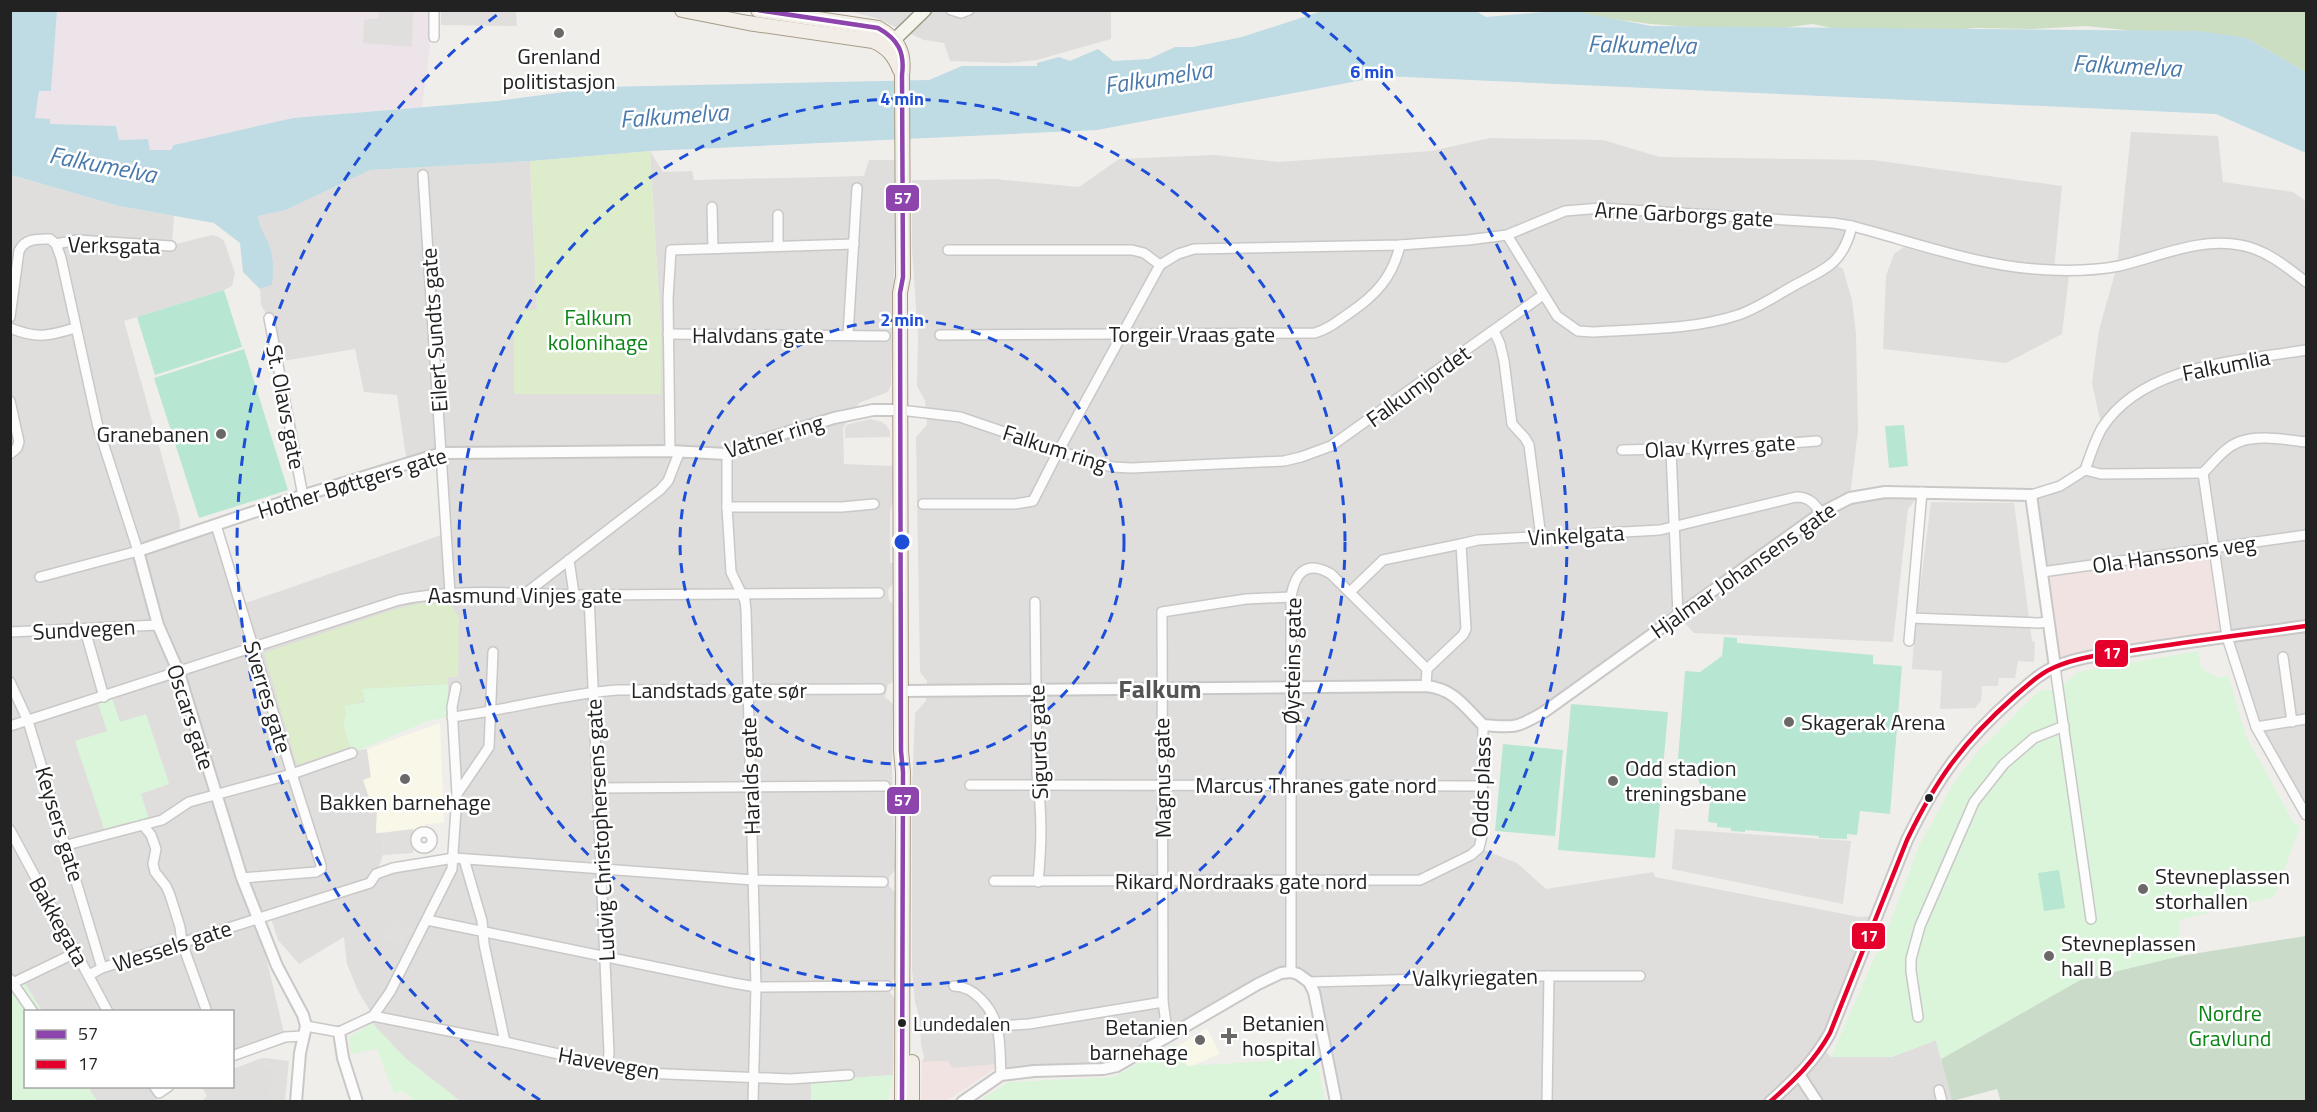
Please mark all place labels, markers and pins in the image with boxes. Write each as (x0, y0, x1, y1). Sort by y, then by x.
marker: Grenland politistasjon (552, 26, 566, 40)
place label: Grenland politistasjon (502, 39, 616, 98)
place label: Granebanen (97, 417, 209, 451)
marker: Granebanen (214, 427, 228, 441)
centre of rings (892, 532, 912, 552)
place label: Skagerak Arena (1801, 705, 1945, 739)
marker: Skagerak Arena (1782, 715, 1796, 729)
place label: Odd stadion treningsbane (1625, 751, 1747, 810)
marker: Bakken barnehage (398, 772, 412, 786)
marker: Odd stadion treningsbane (1606, 774, 1620, 788)
place label: Bakken barnehage (319, 785, 491, 819)
unlabelled marker (1923, 792, 1935, 804)
place label: Stevneplassen storhallen (2155, 859, 2290, 918)
marker: Stevneplassen storhallen (2136, 882, 2150, 896)
place label: Stevneplassen hall B (2061, 926, 2196, 985)
marker: Stevneplassen hall B (2042, 949, 2056, 963)
place label: Betanien hospital (1242, 1006, 1325, 1065)
place label: Lundedalen (913, 1008, 1011, 1039)
place label: Betanien barnehage (1090, 1010, 1188, 1069)
marker: Lundedalen (896, 1017, 908, 1029)
marker: Betanien hospital (1220, 1027, 1238, 1045)
marker: Betanien barnehage (1193, 1033, 1207, 1047)

